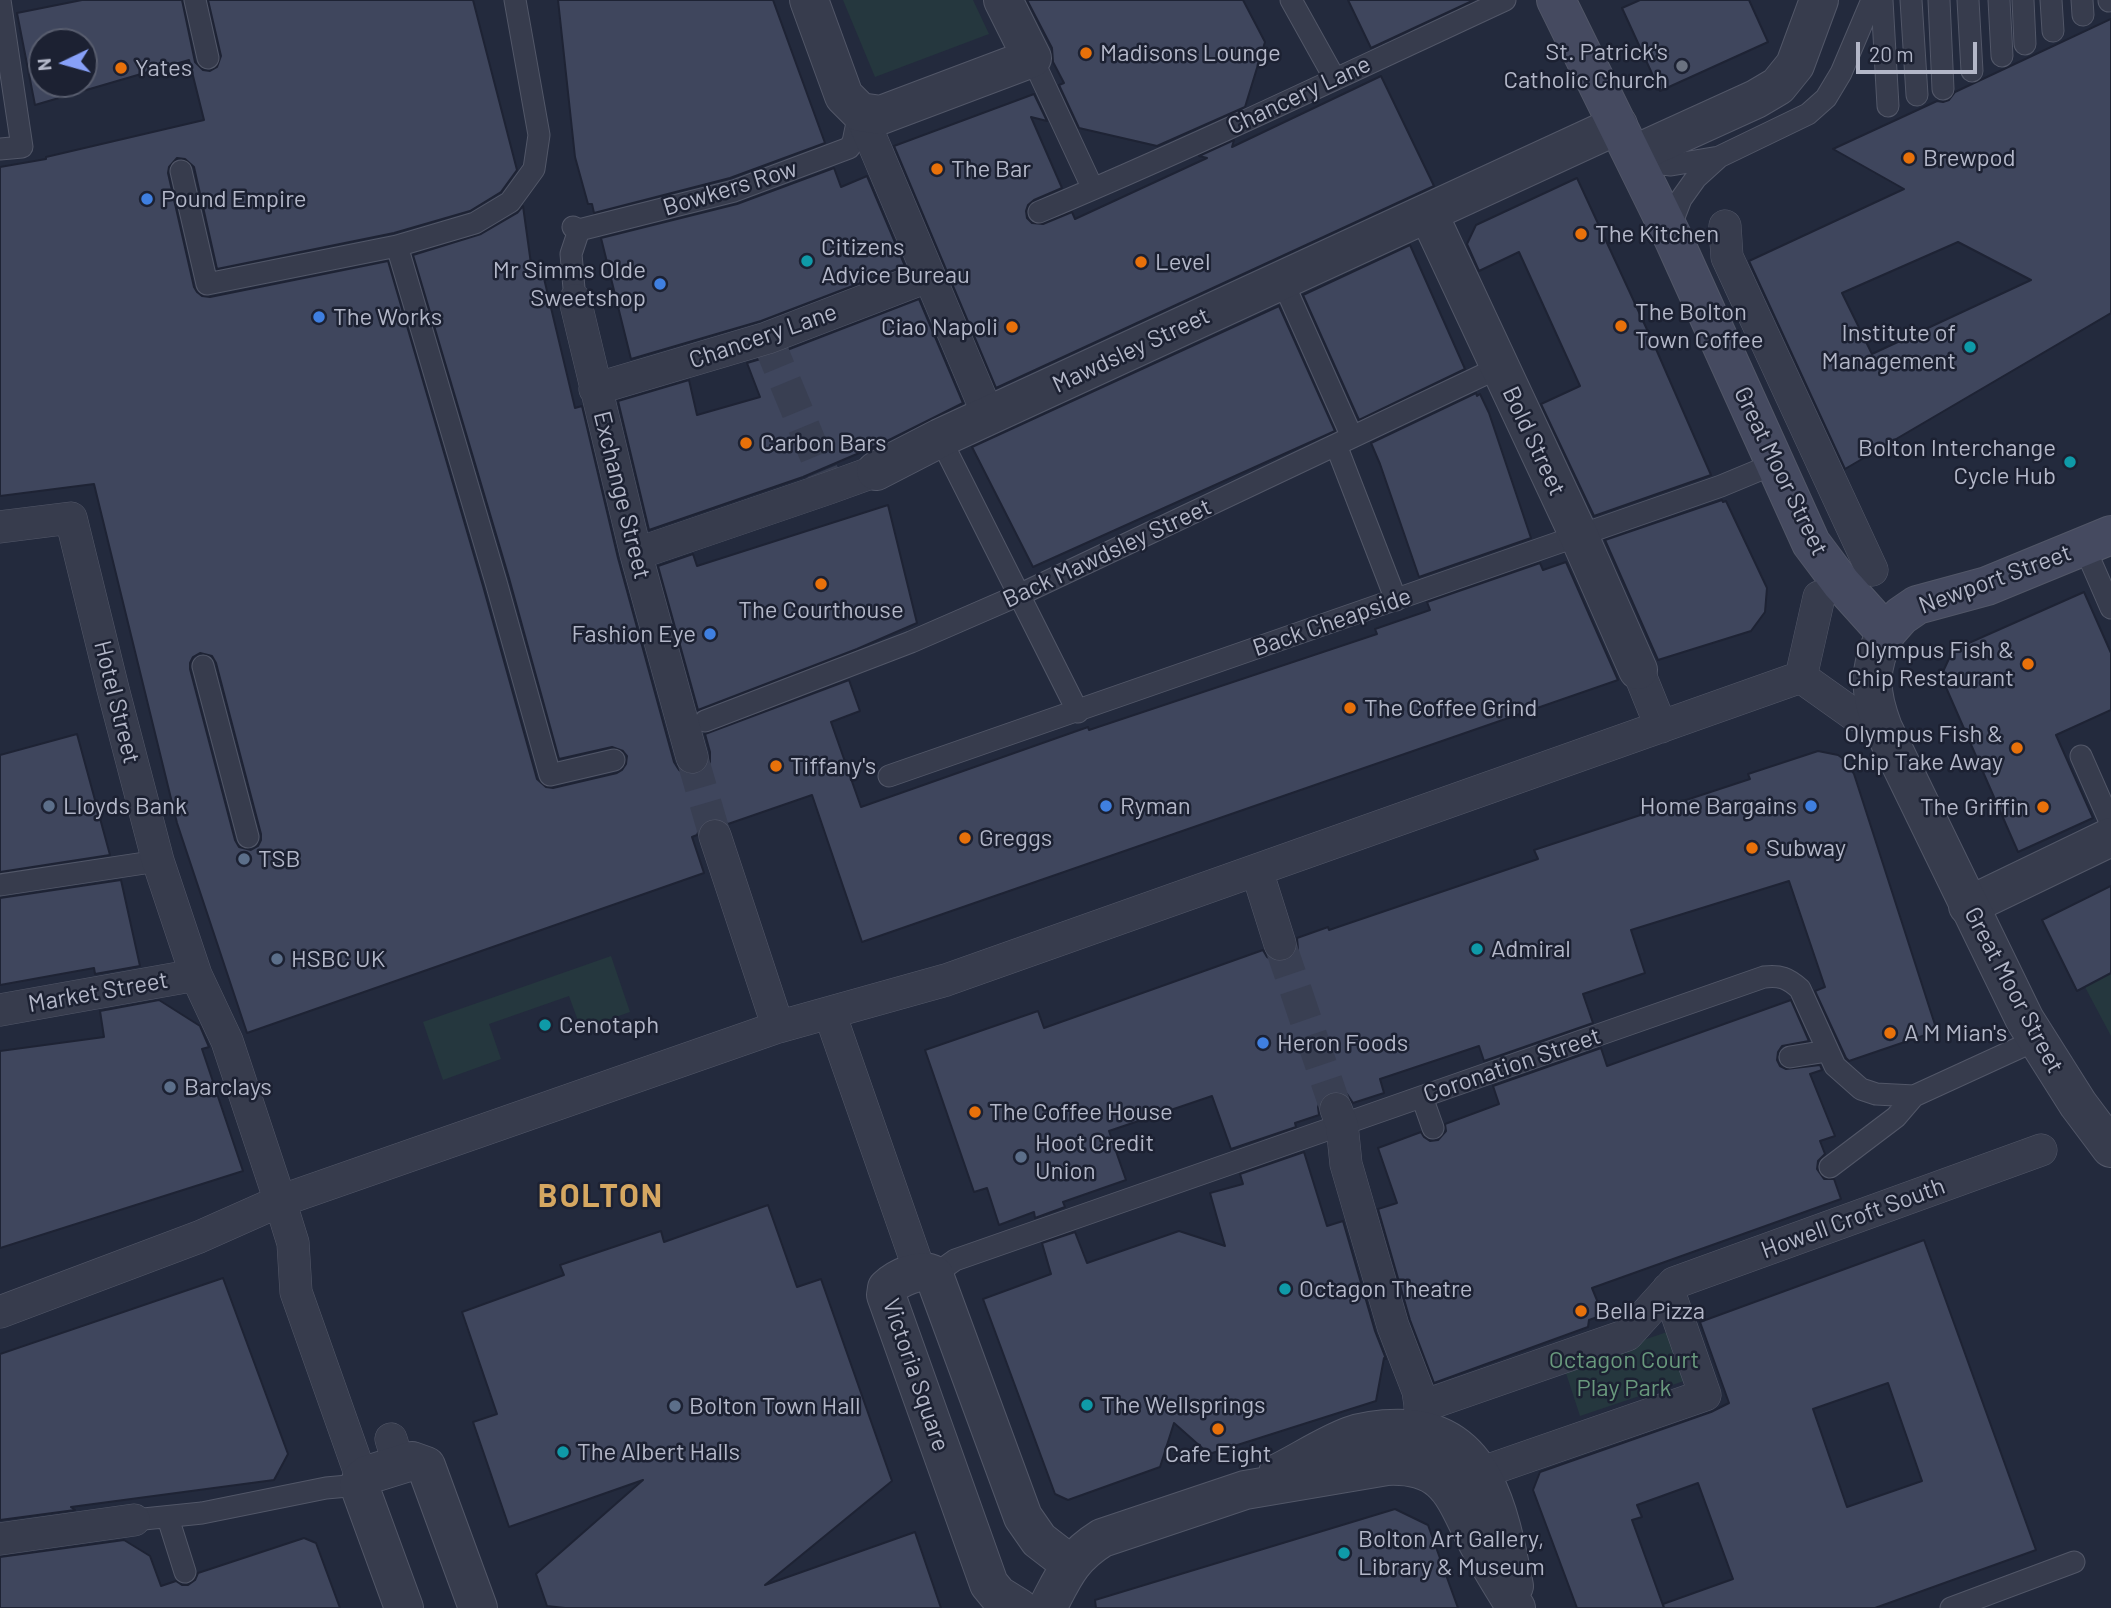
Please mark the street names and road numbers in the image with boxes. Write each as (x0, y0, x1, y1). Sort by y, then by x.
street label: Chancery Lane (1223, 49, 1375, 141)
street label: Bowkers Row (659, 154, 801, 222)
street label: Chancery Lane (685, 297, 841, 375)
street label: Mawdsley Street (1048, 301, 1214, 399)
street label: Bold Street (1496, 382, 1572, 500)
street label: Great Moor Street (1728, 382, 1834, 560)
street label: Exchange Street (587, 408, 657, 582)
street label: Back Mawdsley Street (998, 492, 1216, 614)
street label: Newport Street (1915, 538, 2075, 620)
street label: Back Cheapside (1249, 581, 1415, 663)
street label: Hotel Street (88, 638, 146, 766)
street label: Great Moor Street (1958, 902, 2070, 1078)
street label: Market Street (26, 966, 170, 1018)
street label: Coronation Street (1420, 1021, 1604, 1109)
street label: Howell Croft South (1757, 1171, 1949, 1265)
street label: Victoria Square (876, 1295, 956, 1455)

